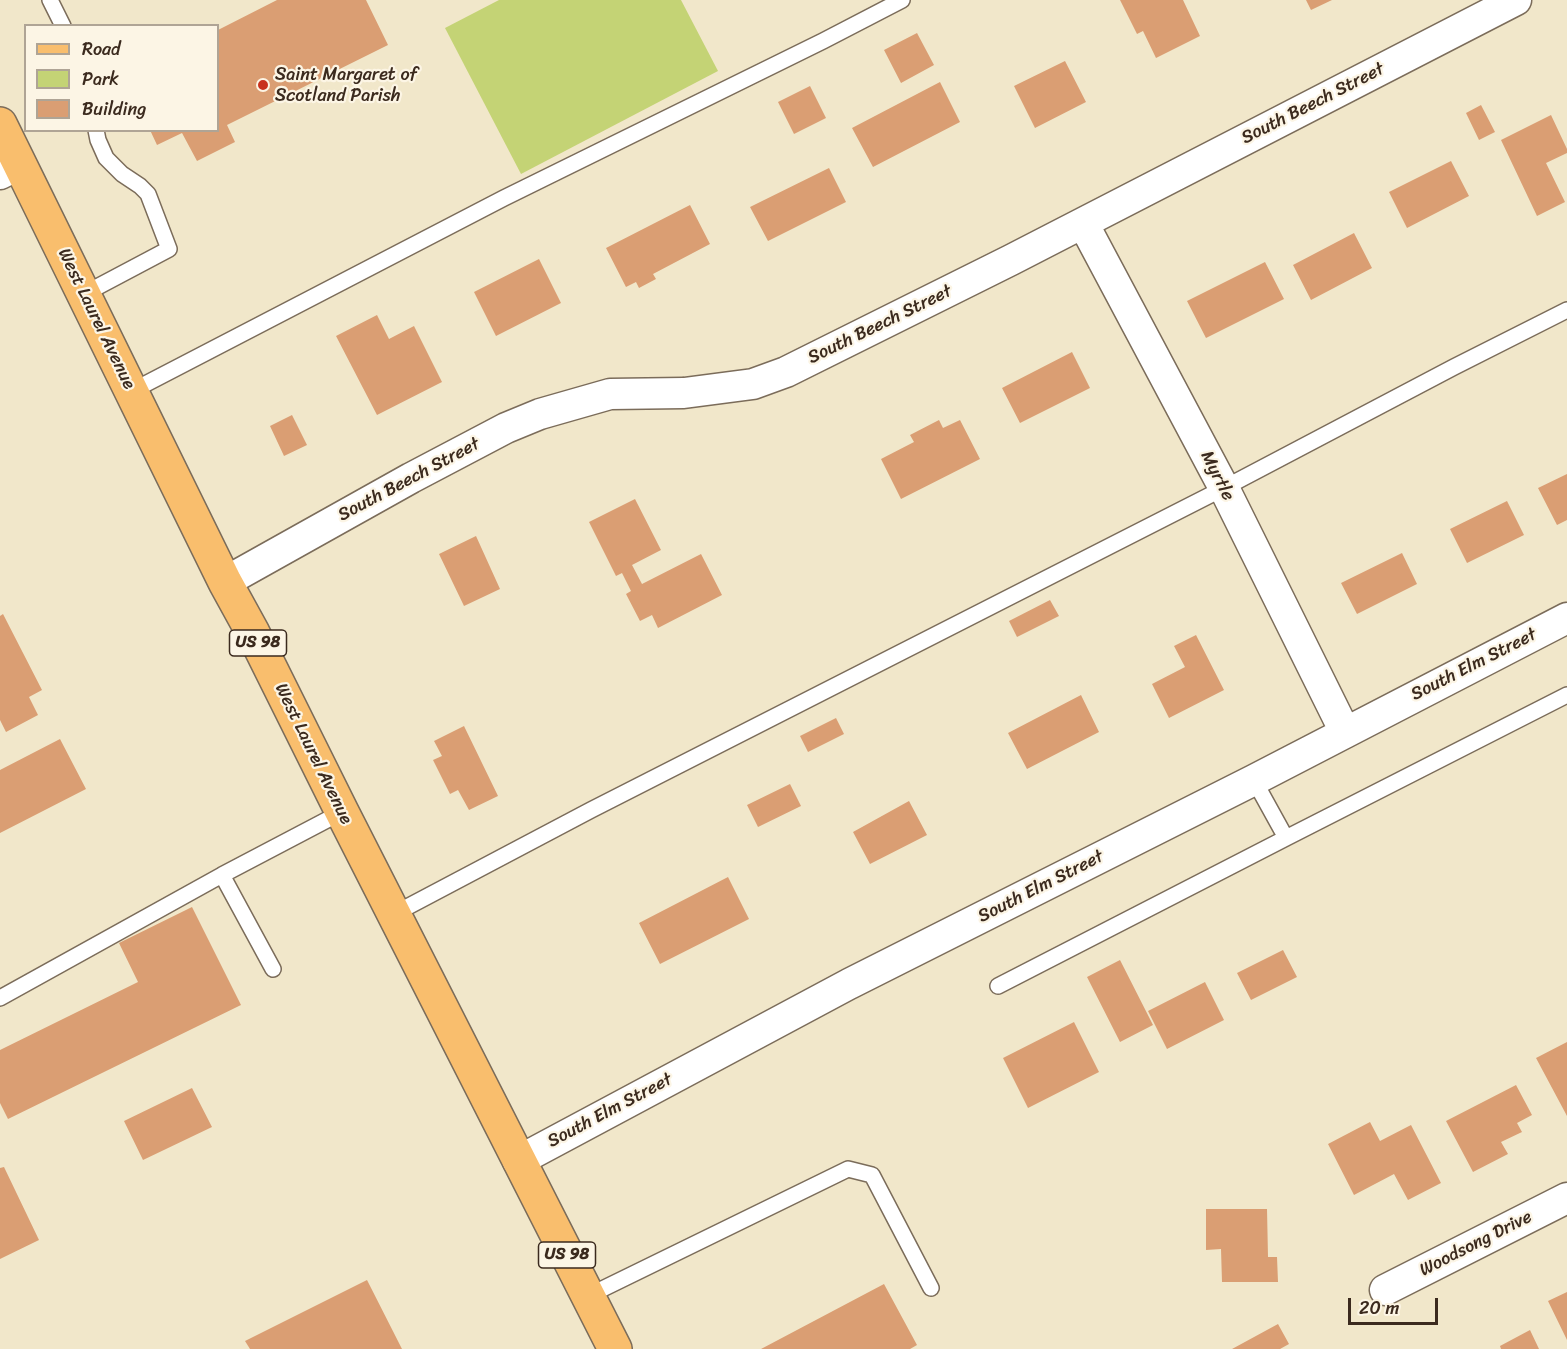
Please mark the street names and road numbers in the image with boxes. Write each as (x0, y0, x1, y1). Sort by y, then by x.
street label: South Beech Street (1238, 59, 1388, 149)
street label: West Laurel Avenue (52, 245, 140, 393)
street label: South Beech Street (805, 281, 955, 369)
street label: South Beech Street (334, 434, 484, 526)
street label: Myrtle (1195, 447, 1239, 505)
street label: South Elm Street (1408, 624, 1540, 706)
road number: US 98 (230, 630, 286, 656)
street label: West Laurel Avenue (269, 680, 357, 828)
street label: South Elm Street (975, 846, 1107, 928)
street label: South Elm Street (544, 1069, 676, 1153)
street label: Woodsong Drive (1416, 1206, 1536, 1282)
road number: US 98 (538, 1242, 596, 1268)

